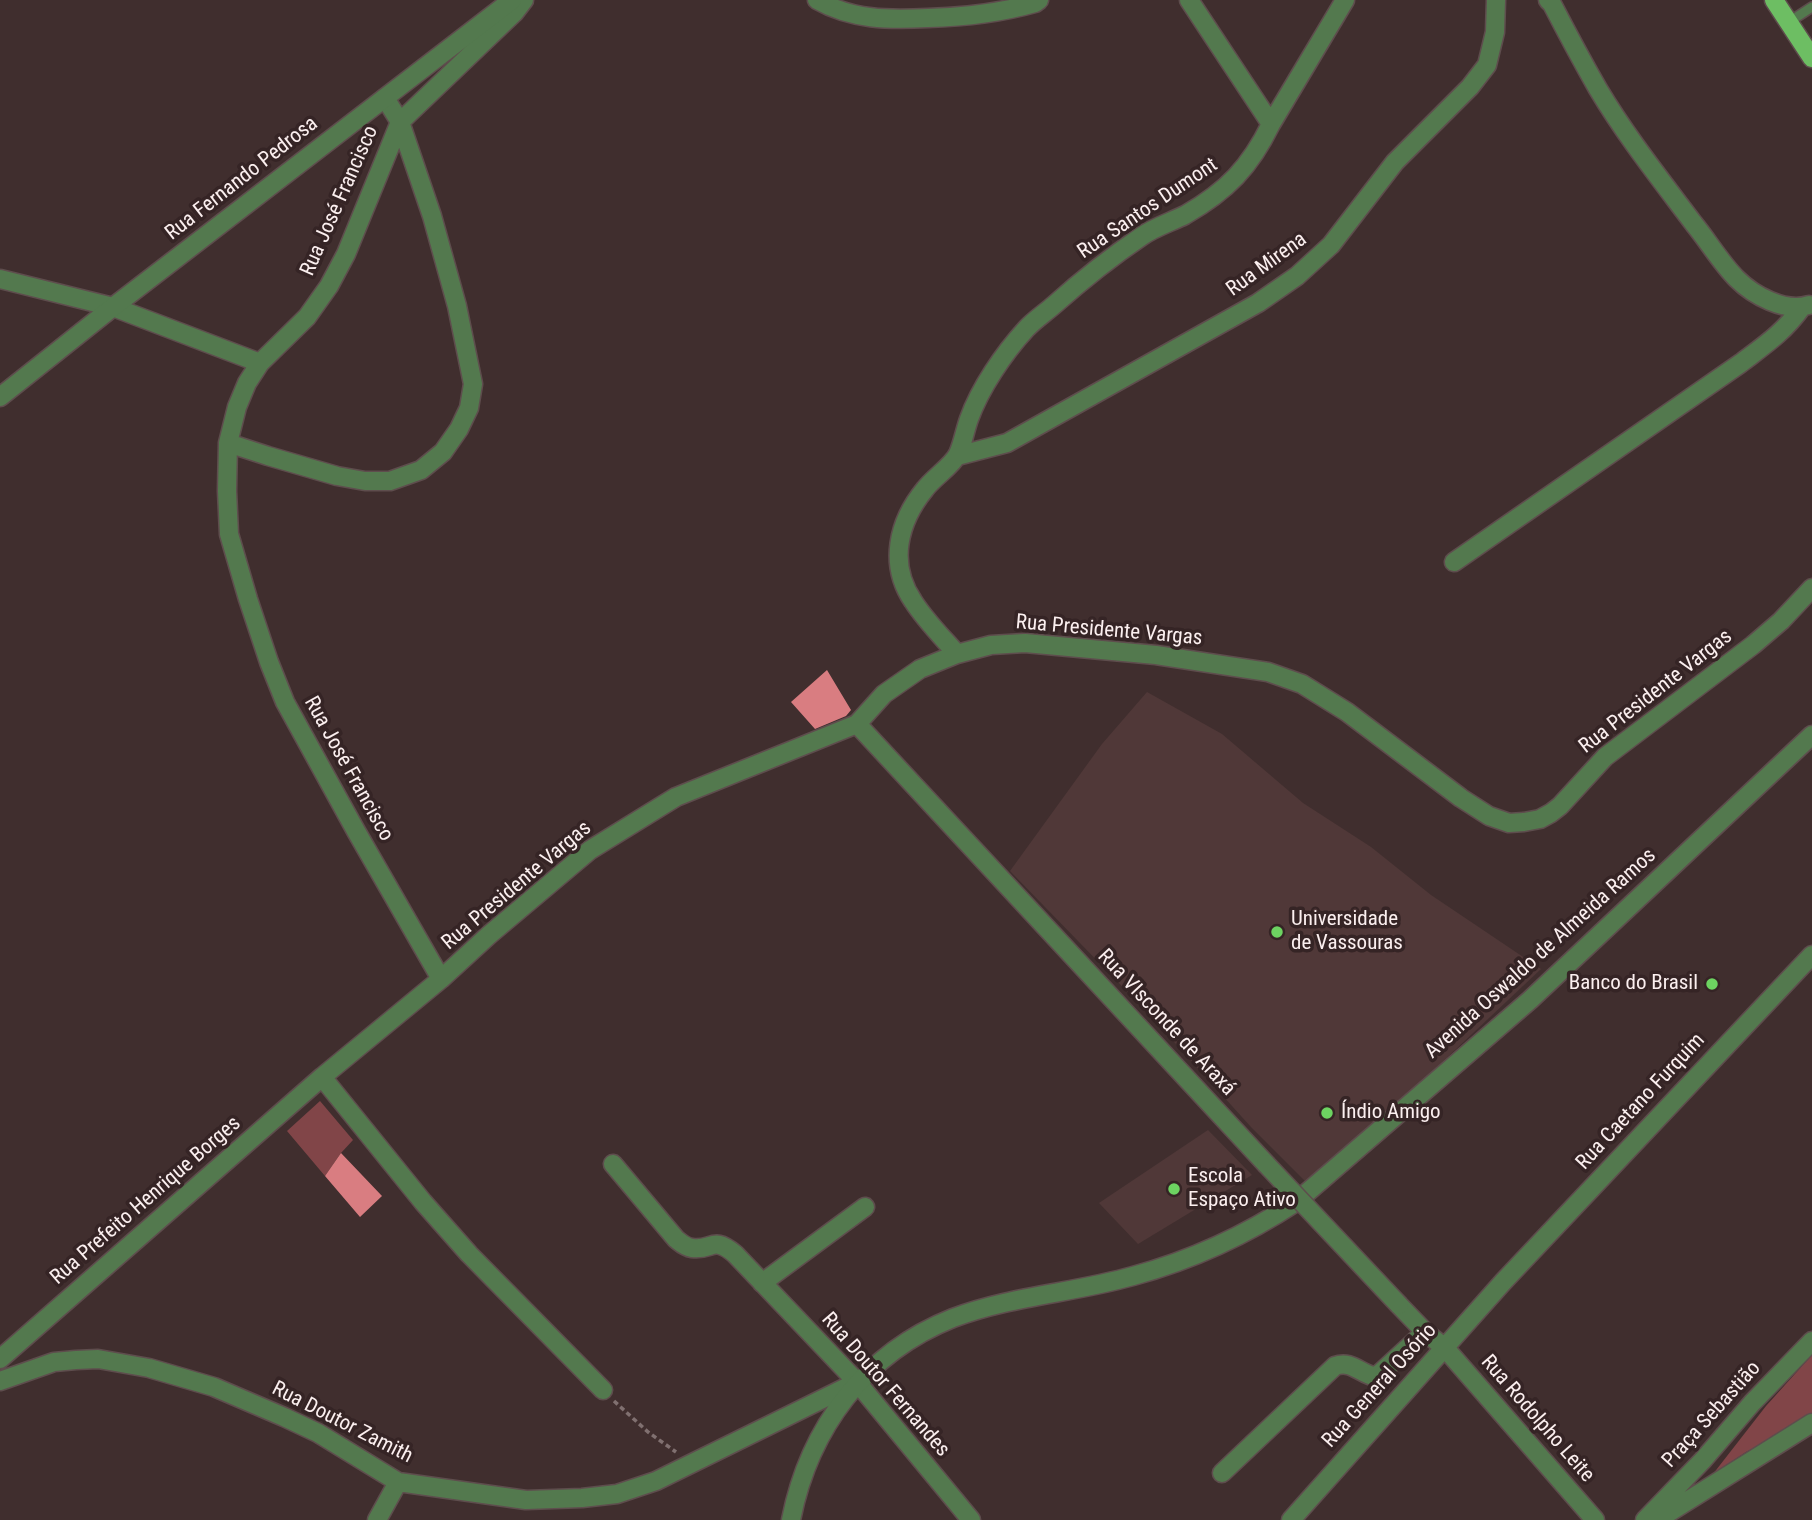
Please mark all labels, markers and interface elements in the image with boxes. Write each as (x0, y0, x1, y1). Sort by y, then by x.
street label: Rua Fernando Pedrosa (161, 112, 323, 246)
street label: Rua José Francisco (296, 122, 384, 280)
street label: Rua Santos Dumont (1073, 153, 1223, 265)
street label: Rua Mirena (1222, 227, 1312, 303)
street label: Rua Presidente Vargas (1015, 610, 1203, 652)
street label: Rua Presidente Vargas (1575, 624, 1737, 760)
street label: Rua José Francisco (298, 692, 398, 846)
street label: Rua Presidente Vargas (437, 816, 597, 956)
street label: Avenida Oswaldo de Almeida Ramos (1420, 844, 1662, 1064)
place label: Universidade de Vassouras (1291, 907, 1403, 957)
marker: Universidade de Vassouras (1269, 924, 1285, 940)
street label: Rua VIsconde de Araxá (1092, 945, 1240, 1101)
place label: Banco do Brasil (1569, 971, 1698, 997)
marker: Banco do Brasil (1704, 976, 1720, 992)
street label: Rua Caetano Furquim (1571, 1029, 1711, 1175)
place label: Índio Amigo (1341, 1100, 1441, 1126)
marker: Índio Amigo (1319, 1105, 1335, 1121)
street label: Rua Prefeito Henrique Borges (46, 1111, 246, 1291)
place label: Escola Espaço Ativo (1188, 1164, 1296, 1214)
marker: Escola Espaço Ativo (1166, 1181, 1182, 1197)
street label: Rua Doutor Fernandes (815, 1308, 955, 1462)
street label: Rua General Osório (1318, 1319, 1442, 1453)
street label: Rua Rodolpho Leite (1475, 1350, 1599, 1488)
street label: Praça Sebastião (1658, 1357, 1766, 1473)
street label: Rua Doutor Zamith (267, 1377, 417, 1469)

